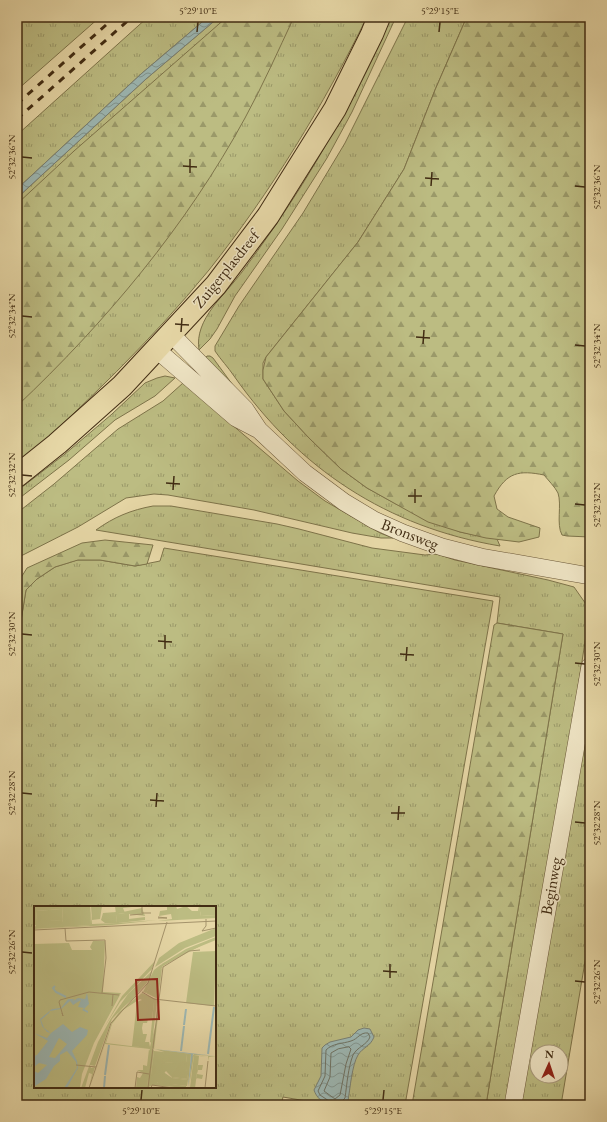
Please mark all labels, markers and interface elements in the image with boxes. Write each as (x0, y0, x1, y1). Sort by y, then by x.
text: 5°29'10"E (179, 4, 217, 17)
text: 5°29'15"E (421, 4, 459, 17)
text: 52°32'36"N (5, 134, 18, 179)
text: 52°32'36"N (590, 164, 603, 209)
street label: Zuigerplasdreef (188, 224, 265, 312)
text: 52°32'34"N (5, 293, 18, 338)
text: 52°32'34"N (590, 323, 603, 368)
text: 52°32'32"N (5, 452, 18, 497)
text: 52°32'32"N (590, 482, 603, 527)
street label: Bronsweg (378, 513, 443, 555)
text: 52°32'30"N (5, 611, 18, 656)
text: 52°32'30"N (590, 641, 603, 686)
text: 52°32'28"N (5, 770, 18, 815)
text: 52°32'28"N (590, 800, 603, 845)
street label: Beginweg (536, 854, 567, 917)
inset map (34, 906, 216, 1088)
text: 52°32'26"N (5, 929, 18, 974)
text: 52°32'26"N (590, 959, 603, 1004)
north arrow (529, 1044, 569, 1084)
text: N (545, 1047, 554, 1061)
text: 5°29'10"E (122, 1104, 160, 1117)
text: 5°29'15"E (364, 1104, 402, 1117)

